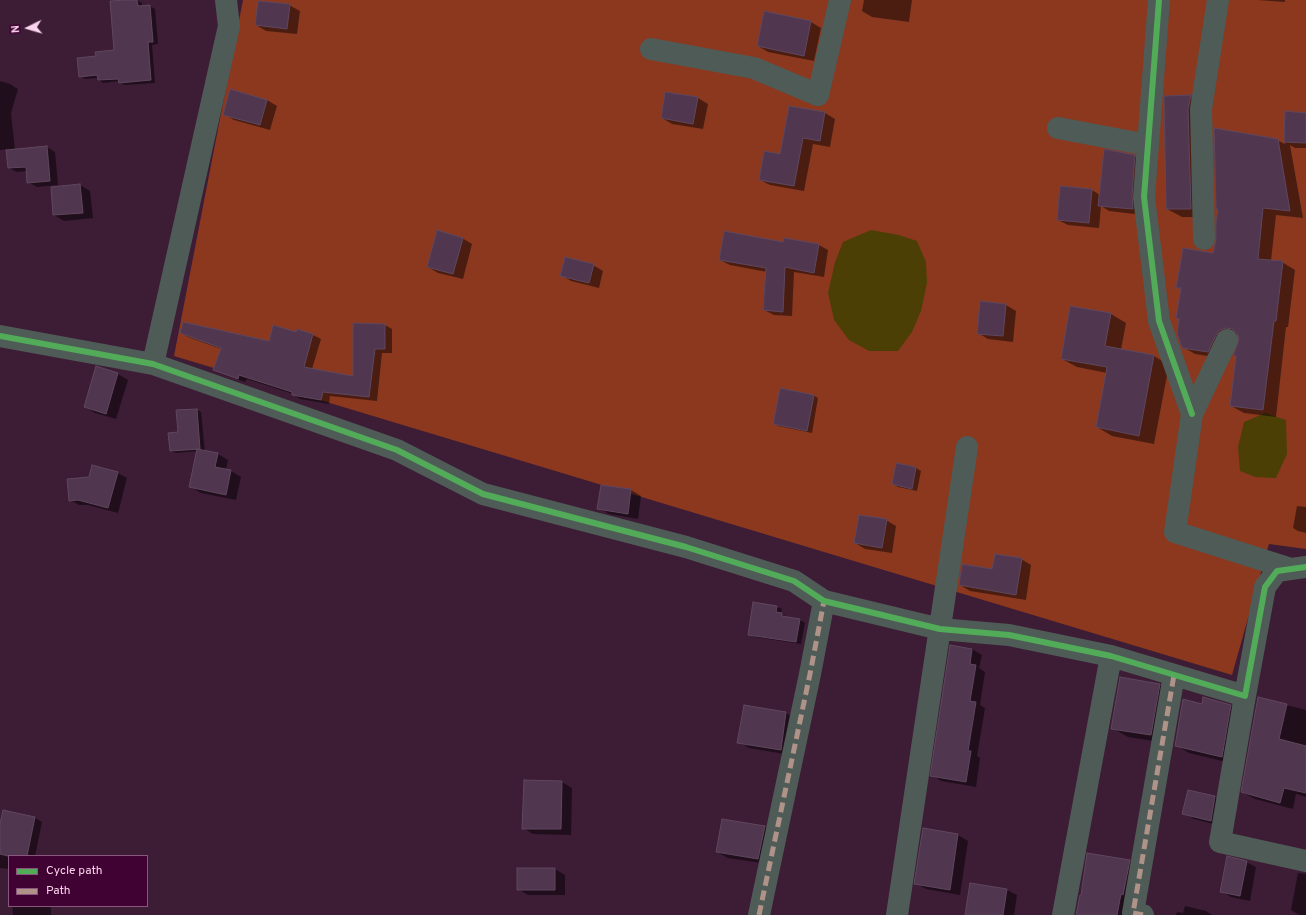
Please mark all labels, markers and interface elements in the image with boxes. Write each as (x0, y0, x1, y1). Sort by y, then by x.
north arrow (8, 8, 48, 48)
text: N (9, 24, 23, 34)
legend (8, 855, 148, 907)
text: Cycle path (46, 863, 103, 879)
text: Path (46, 883, 71, 899)

